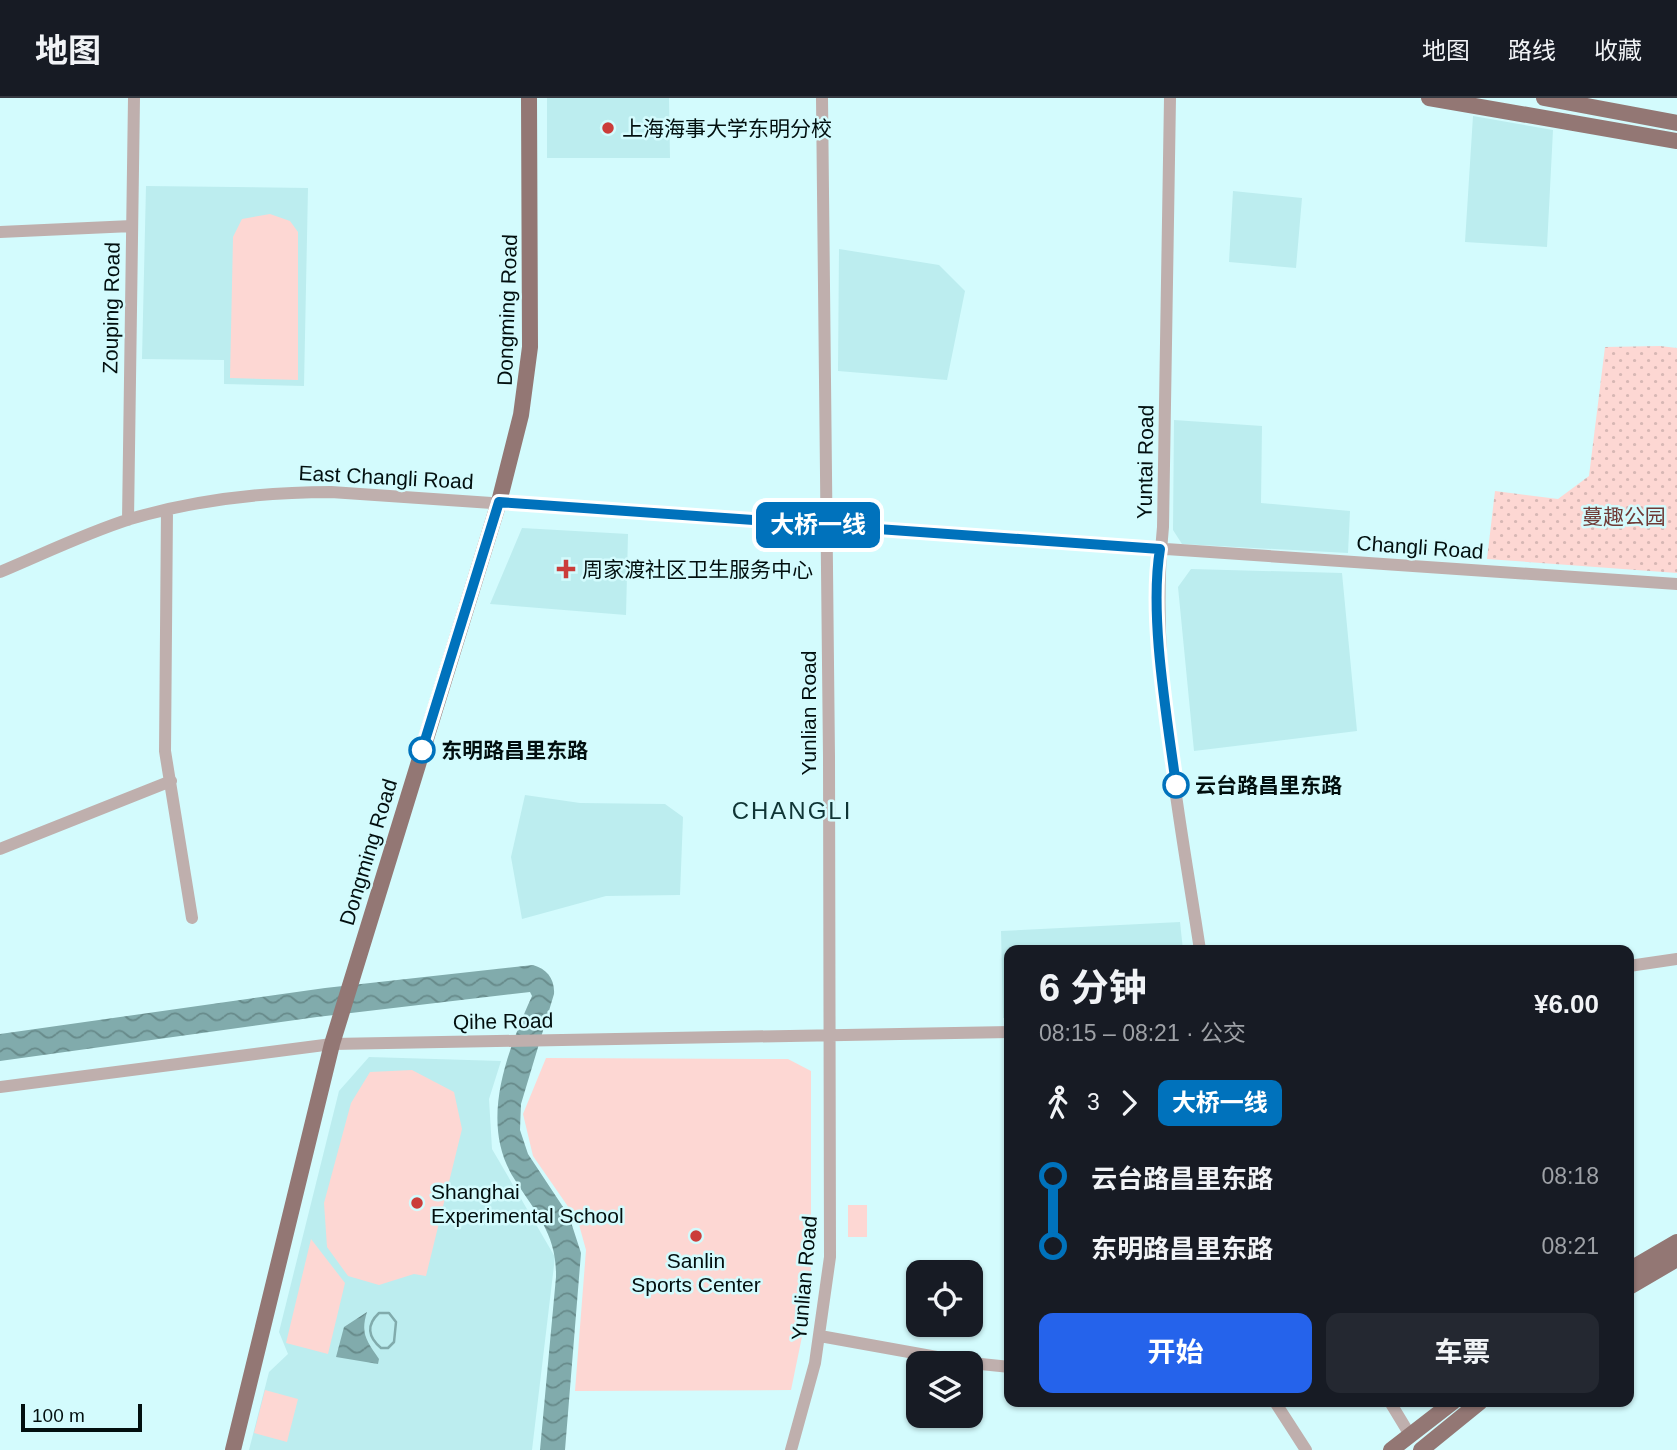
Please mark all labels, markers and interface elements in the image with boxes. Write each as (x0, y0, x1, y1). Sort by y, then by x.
text: 地图 (35, 32, 101, 69)
text: 地图 (1422, 37, 1470, 64)
text: 路线 (1508, 37, 1556, 64)
text: 收藏 (1594, 37, 1642, 64)
place label: 上海海事大学东明分校 (622, 117, 832, 140)
marker: 上海海事大学东明分校 (600, 120, 616, 136)
street label: Dongming Road (493, 234, 521, 386)
street label: Zouping Road (98, 242, 124, 374)
street label: Yuntai Road (1133, 405, 1157, 519)
street label: East Changli Road (298, 461, 474, 493)
line badge: 大桥一线 (769, 502, 867, 548)
park label: 蔓趣公园 (1582, 505, 1666, 528)
text: 大桥一线 (770, 511, 866, 538)
street label: Changli Road (1356, 531, 1484, 563)
place label: 周家渡社区卫生服务中心 (582, 558, 813, 581)
marker: 周家渡社区卫生服务中心 (556, 559, 576, 579)
street label: Yunlian Road (797, 651, 820, 775)
marker: 东明路昌里东路 (409, 737, 435, 763)
place label: 东明路昌里东路 (441, 739, 588, 762)
marker: 云台路昌里东路 (1163, 772, 1189, 798)
place label: 云台路昌里东路 (1195, 774, 1342, 797)
street label: Dongming Road (335, 776, 401, 928)
district label: CHANGLI (732, 797, 852, 824)
text: 6 分钟 (1039, 967, 1147, 1009)
text: ¥6.00 (1534, 989, 1599, 1019)
street label: Qihe Road (453, 1009, 553, 1033)
text: 08:15 – 08:21 · 公交 (1039, 1020, 1246, 1046)
icon: walk (1039, 1084, 1077, 1122)
icon: forward (1110, 1084, 1148, 1122)
text: 3 (1087, 1089, 1100, 1115)
text: 大桥一线 (1172, 1089, 1268, 1116)
text: 08:18 (1541, 1163, 1599, 1189)
text: 云台路昌里东路 (1091, 1164, 1273, 1194)
place label: Shanghai Experimental School (431, 1180, 624, 1227)
marker: Shanghai Experimental School (409, 1195, 425, 1211)
street label: Yunlian Road (787, 1215, 821, 1341)
marker: Sanlin Sports Center (688, 1228, 704, 1244)
text: 08:21 (1541, 1233, 1599, 1259)
text: 东明路昌里东路 (1091, 1234, 1273, 1264)
place label: Sanlin Sports Center (631, 1249, 761, 1296)
map controls (906, 1260, 983, 1428)
button: locate (906, 1260, 983, 1337)
button: 开始 (1039, 1313, 1312, 1393)
button: 车票 (1326, 1313, 1599, 1393)
button: layers (906, 1351, 983, 1428)
scale bar (21, 1401, 142, 1433)
text: 100 m (32, 1405, 85, 1426)

